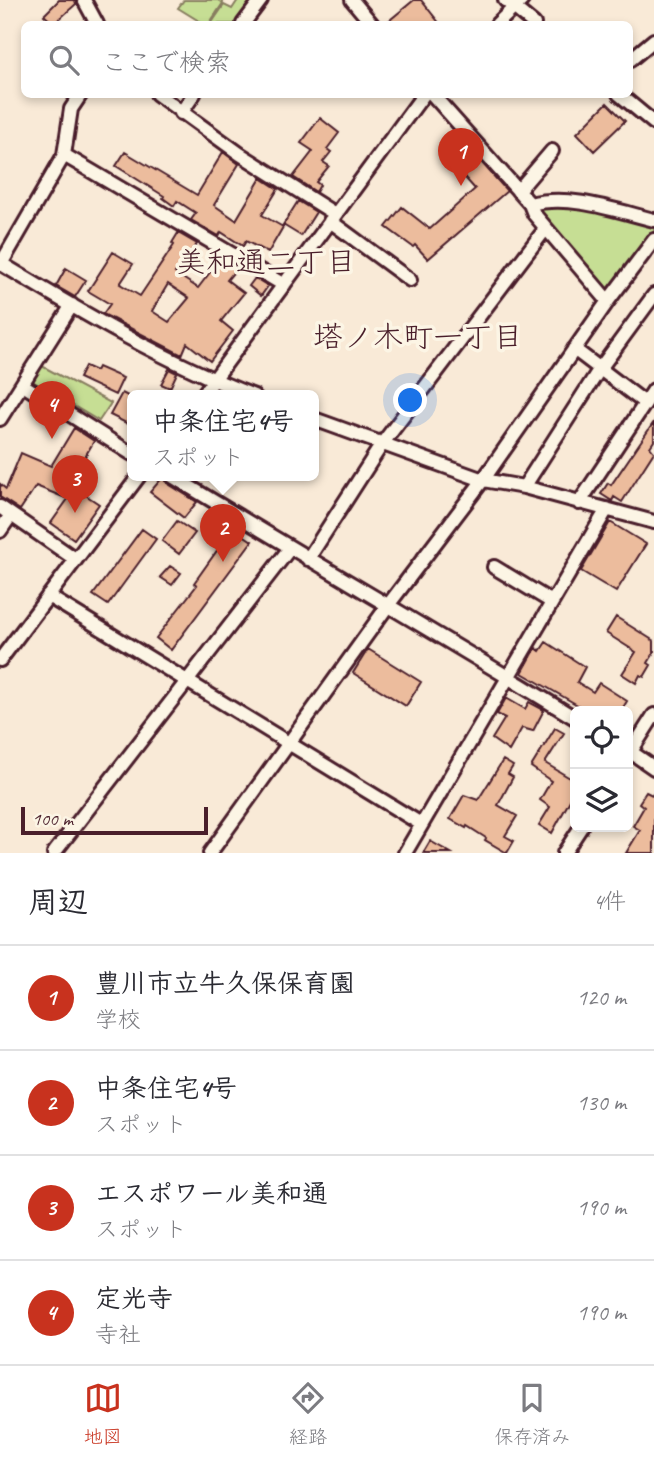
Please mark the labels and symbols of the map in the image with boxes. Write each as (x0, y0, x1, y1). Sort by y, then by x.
pin: 1 (438, 128, 484, 186)
district label: 美和通二丁目 (176, 243, 356, 281)
district label: 塔ノ木町一丁目 (313, 318, 523, 356)
pin: 4 (29, 381, 75, 439)
your location (393, 383, 427, 417)
pin: 3 (52, 455, 98, 513)
pin: 2 (200, 504, 246, 562)
scale bar (21, 804, 208, 836)

